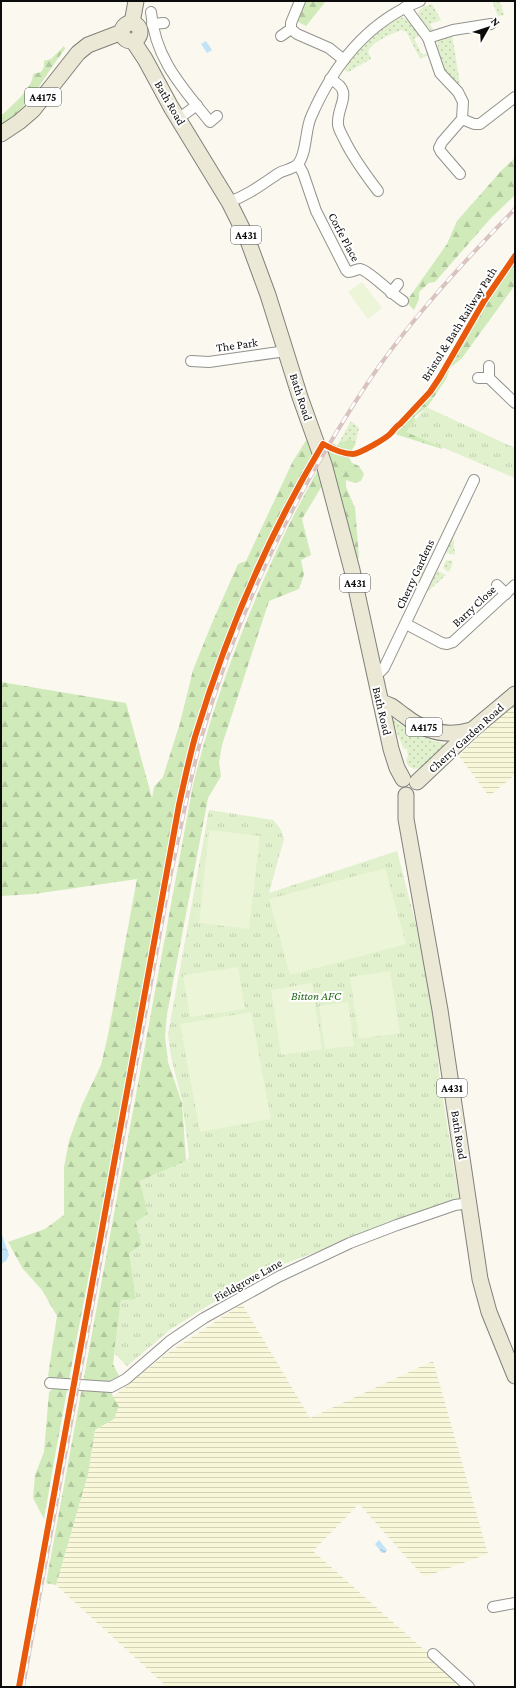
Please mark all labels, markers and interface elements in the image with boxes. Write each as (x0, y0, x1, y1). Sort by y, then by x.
north arrow (468, 8, 508, 48)
text: N (489, 15, 503, 29)
street label: Bath Road (152, 78, 189, 128)
road number: A4175 (25, 88, 61, 106)
street label: Corfe Place (325, 210, 363, 264)
road number: A431 (231, 226, 261, 244)
street label: Bristol & Bath Railway Path (418, 264, 500, 384)
street label: The Park (215, 335, 259, 355)
street label: Bath Road (287, 371, 315, 423)
street label: Cherry Gardens (393, 537, 437, 611)
road number: A431 (340, 574, 370, 592)
street label: Barry Close (449, 582, 499, 630)
street label: Bath Road (370, 685, 394, 737)
street label: Cherry Garden Road (425, 700, 507, 776)
road number: A4175 (406, 718, 442, 736)
park label: Bitton AFC (291, 989, 342, 1003)
road number: A431 (437, 1079, 467, 1097)
street label: Bath Road (448, 1110, 470, 1161)
street label: Fieldgrove Lane (212, 1256, 284, 1304)

